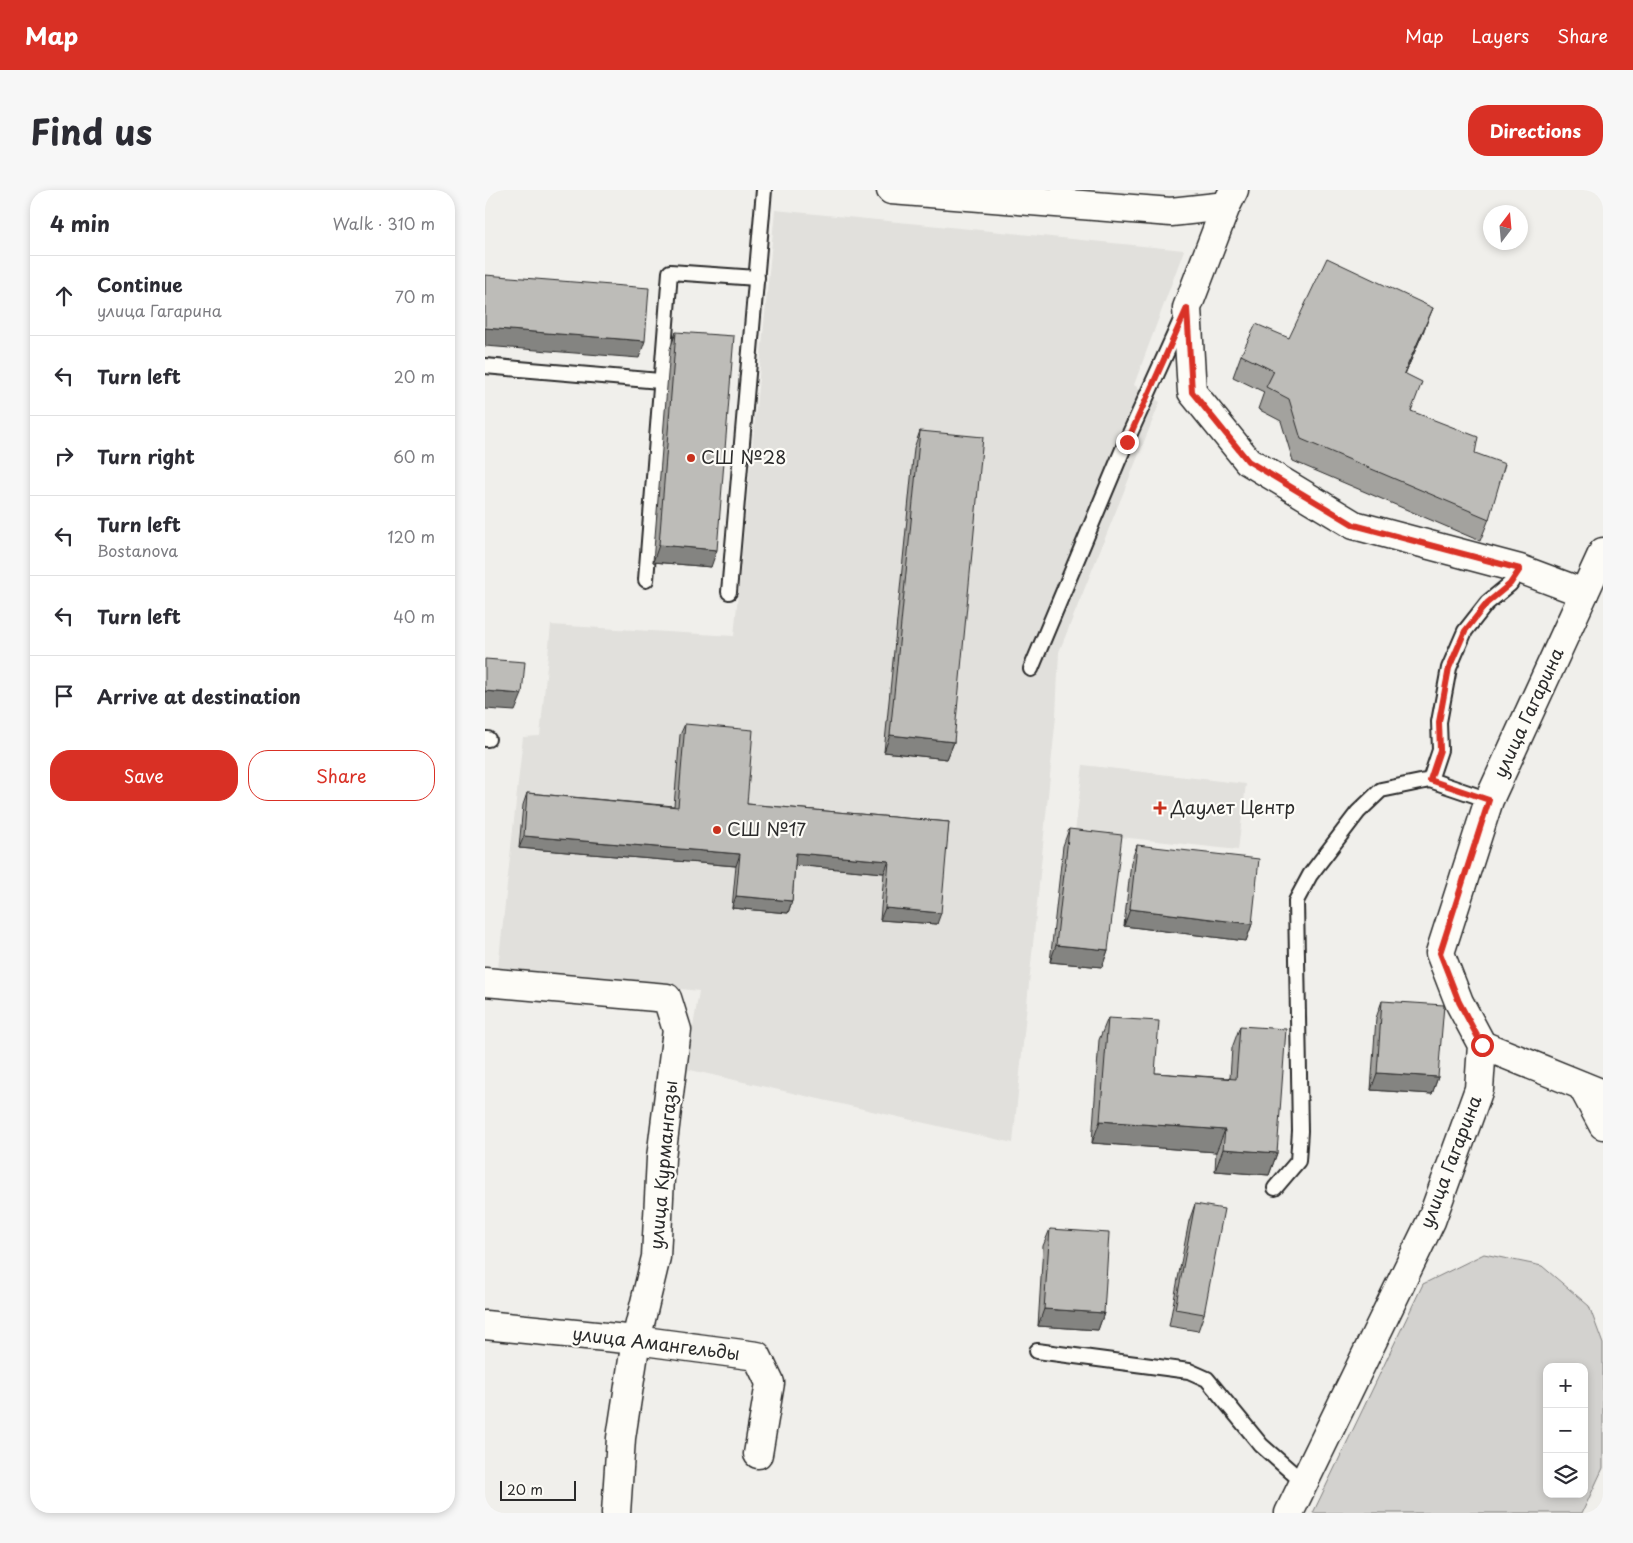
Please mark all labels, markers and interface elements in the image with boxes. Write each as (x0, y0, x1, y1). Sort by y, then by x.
text: Map (25, 17, 78, 53)
text: Map (1405, 22, 1444, 49)
text: Layers (1472, 22, 1529, 49)
text: Share (1557, 22, 1608, 49)
text: Find us (30, 104, 152, 157)
button: Directions (1468, 105, 1603, 156)
north arrow (1483, 205, 1528, 250)
text: 4 min (50, 207, 110, 239)
text: Walk · 310 m (333, 211, 435, 235)
text: Continue (97, 270, 183, 298)
icon: ahead (50, 282, 78, 310)
text: 70 m (395, 284, 435, 308)
text: улица Гагарина (97, 298, 222, 322)
icon: left (50, 362, 78, 390)
text: Turn left (97, 362, 181, 390)
text: 20 m (394, 364, 435, 388)
route end (1116, 431, 1139, 454)
icon: right (50, 442, 78, 470)
text: Turn right (97, 442, 195, 470)
place label: СШ №28 (701, 443, 786, 470)
text: 60 m (393, 444, 435, 468)
marker: СШ №28 (685, 452, 697, 464)
text: Turn left (97, 510, 181, 538)
icon: left (50, 522, 78, 550)
text: 120 m (388, 524, 435, 548)
text: Bostanova (97, 538, 178, 562)
icon: left (50, 602, 78, 630)
text: Turn left (97, 602, 181, 630)
text: 40 m (393, 604, 435, 628)
street label: улица Гагарина (1486, 642, 1570, 782)
icon: arrive (50, 682, 78, 710)
text: Arrive at destination (97, 682, 301, 710)
button: Save (50, 750, 238, 801)
button: Share (248, 750, 435, 801)
place label: Даулет Центр (1170, 793, 1295, 820)
marker: Даулет Центр (1153, 801, 1167, 815)
place label: СШ №17 (727, 815, 807, 842)
marker: СШ №17 (711, 824, 723, 836)
route start (1471, 1034, 1494, 1057)
street label: улица Курмангазы (642, 1079, 683, 1250)
street label: улица Гагарина (1412, 1090, 1488, 1232)
street label: улица Амангельды (571, 1319, 741, 1366)
map controls (1543, 1363, 1588, 1498)
button: + (1543, 1363, 1588, 1408)
button: − (1543, 1408, 1588, 1453)
button: layers (1543, 1453, 1588, 1498)
scale bar (500, 1478, 576, 1501)
text: 20 m (507, 1479, 543, 1500)

